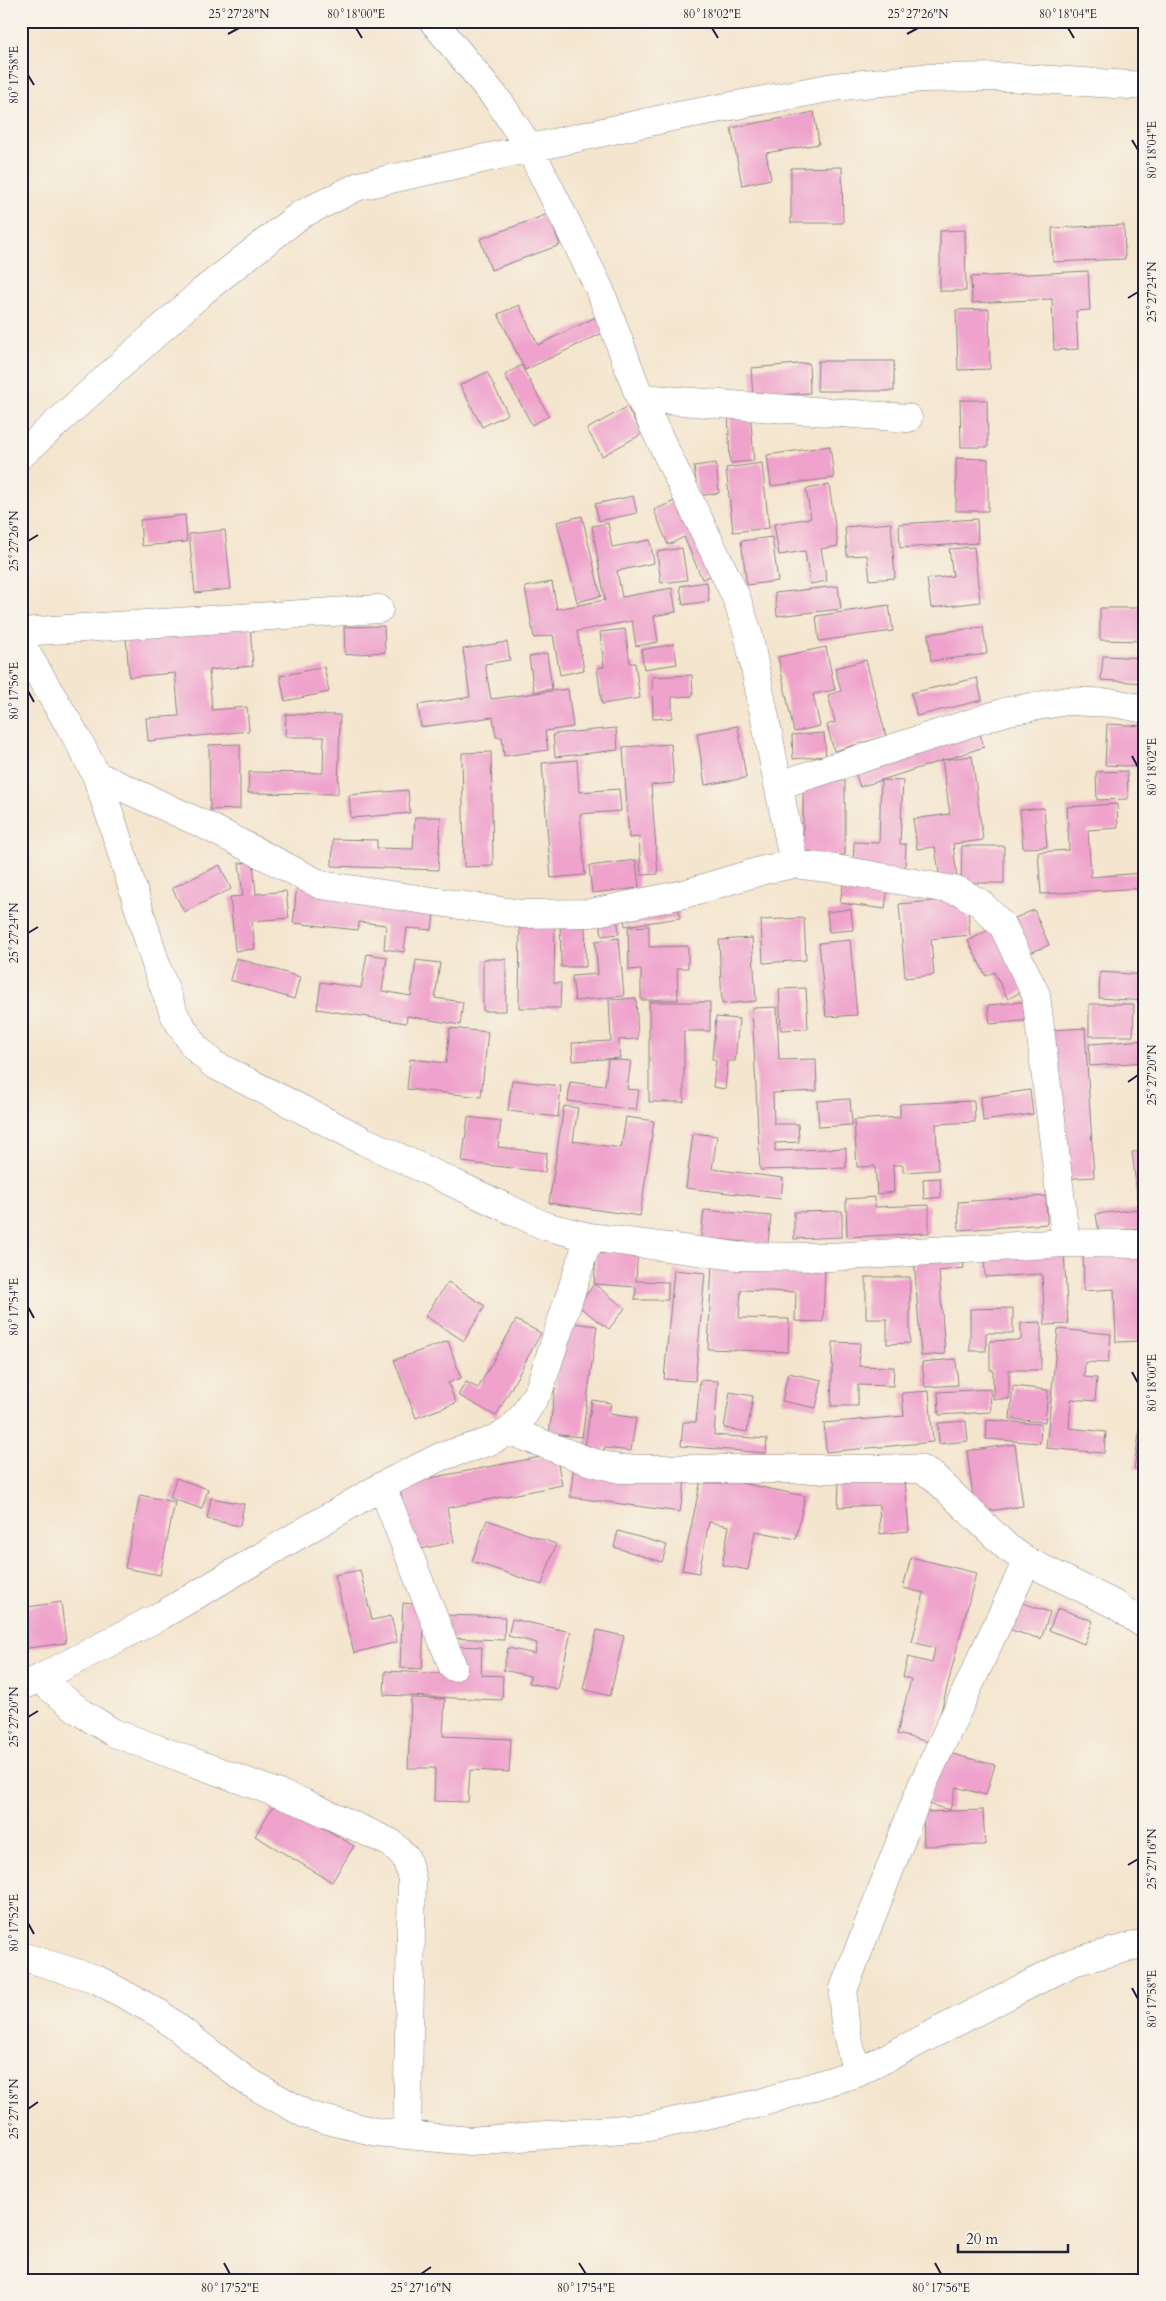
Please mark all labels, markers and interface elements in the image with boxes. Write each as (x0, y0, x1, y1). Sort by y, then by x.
text: 25°27'28"N (209, 6, 270, 22)
text: 80°18'00"E (327, 6, 385, 22)
text: 80°18'02"E (683, 6, 741, 22)
text: 25°27'26"N (888, 6, 949, 22)
text: 80°18'04"E (1039, 6, 1097, 22)
text: 80°17'58"E (6, 46, 22, 104)
text: 80°18'04"E (1144, 121, 1160, 179)
text: 25°27'24"N (1144, 261, 1160, 322)
text: 25°27'26"N (6, 510, 22, 571)
text: 80°17'56"E (6, 662, 22, 720)
text: 80°18'02"E (1144, 738, 1160, 796)
text: 25°27'24"N (6, 902, 22, 963)
text: 25°27'20"N (1144, 1044, 1160, 1105)
text: 80°17'54"E (6, 1278, 22, 1336)
text: 80°18'00"E (1144, 1354, 1160, 1412)
text: 25°27'20"N (6, 1686, 22, 1747)
text: 25°27'16"N (1144, 1828, 1160, 1889)
text: 80°17'52"E (6, 1894, 22, 1952)
text: 80°17'58"E (1144, 1970, 1160, 2028)
text: 25°27'18"N (6, 2078, 22, 2139)
scale bar (958, 2221, 1068, 2253)
text: 20 m (966, 2229, 998, 2249)
text: 80°17'52"E (201, 2280, 259, 2296)
text: 25°27'16"N (391, 2280, 452, 2296)
text: 80°17'54"E (557, 2280, 615, 2296)
text: 80°17'56"E (912, 2280, 970, 2296)

